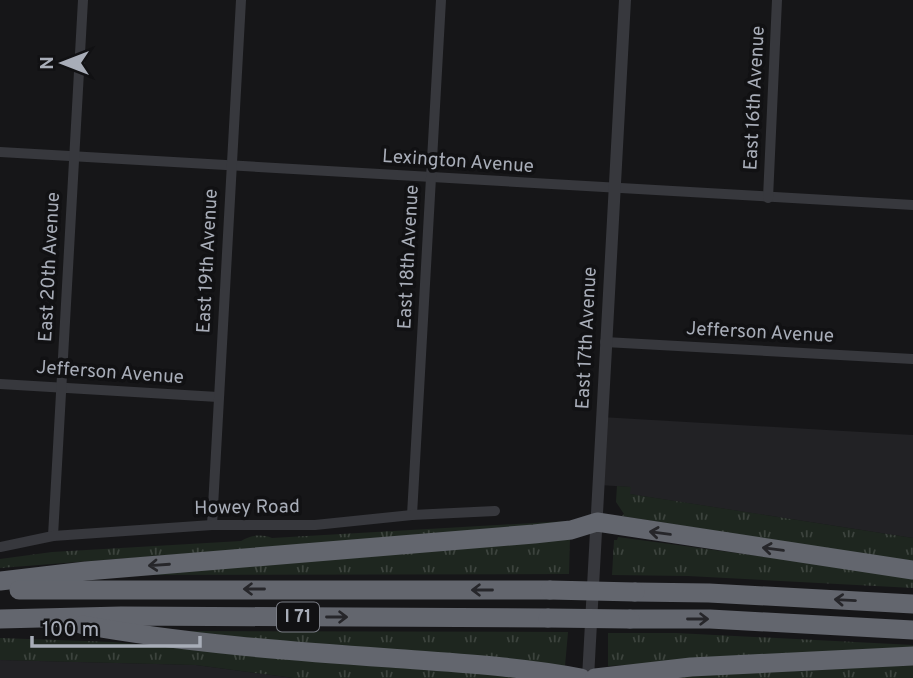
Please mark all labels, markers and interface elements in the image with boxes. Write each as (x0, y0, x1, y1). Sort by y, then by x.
street label: East 16th Avenue (739, 25, 771, 171)
north arrow (28, 28, 98, 98)
text: N (36, 56, 60, 70)
street label: Lexington Avenue (381, 145, 535, 179)
street label: East 18th Avenue (393, 184, 425, 330)
street label: East 19th Avenue (192, 188, 224, 334)
street label: East 20th Avenue (34, 191, 66, 343)
street label: East 17th Avenue (571, 266, 603, 410)
street label: Jefferson Avenue (685, 317, 835, 349)
street label: Jefferson Avenue (35, 356, 185, 390)
street label: Howey Road (194, 495, 300, 521)
one-way arrow (649, 526, 672, 539)
one-way arrow (762, 542, 785, 555)
one-way arrow (148, 559, 170, 572)
one-way arrow (243, 582, 266, 596)
one-way arrow (471, 583, 494, 597)
one-way arrow (834, 593, 857, 606)
road number: I 71 (277, 602, 319, 632)
scale bar (32, 604, 200, 648)
one-way arrow (325, 610, 348, 624)
one-way arrow (686, 612, 709, 626)
text: 100 m (42, 617, 99, 644)

